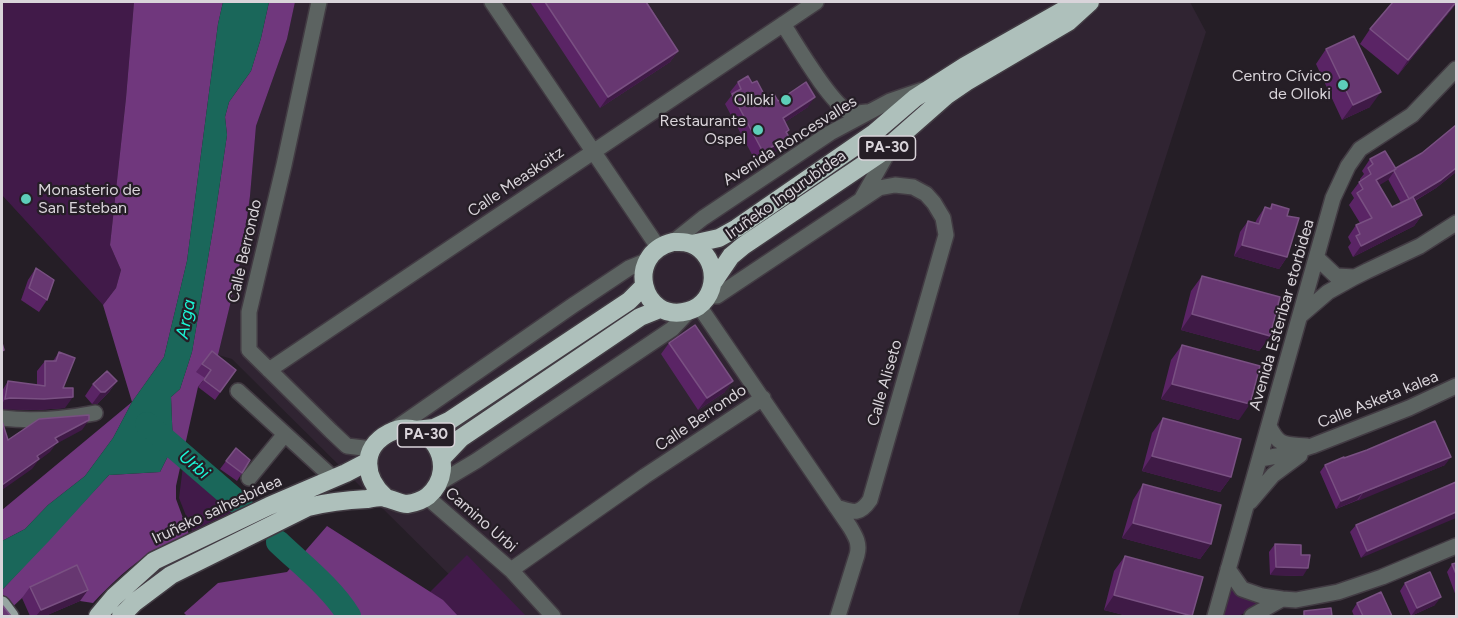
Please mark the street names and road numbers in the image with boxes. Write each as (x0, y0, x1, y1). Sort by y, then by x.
street label: Avenida Roncesvalles (720, 92, 860, 190)
road number: PA-30 (858, 136, 916, 160)
street label: Calle Measkoitz (464, 143, 568, 221)
street label: Iruñeko Ingurubidea (722, 146, 850, 244)
street label: Calle Berrondo (224, 197, 266, 305)
street label: Avenida Esteribar etorbidea (1245, 217, 1319, 413)
street label: Calle Aliseto (864, 338, 906, 428)
street label: Calle Asketa kalea (1315, 367, 1441, 433)
street label: Calle Berrondo (652, 381, 750, 455)
road number: PA-30 (398, 423, 454, 447)
street label: Iruñeko saihesbidea (149, 472, 285, 548)
street label: Camino Urbi (441, 484, 521, 556)

